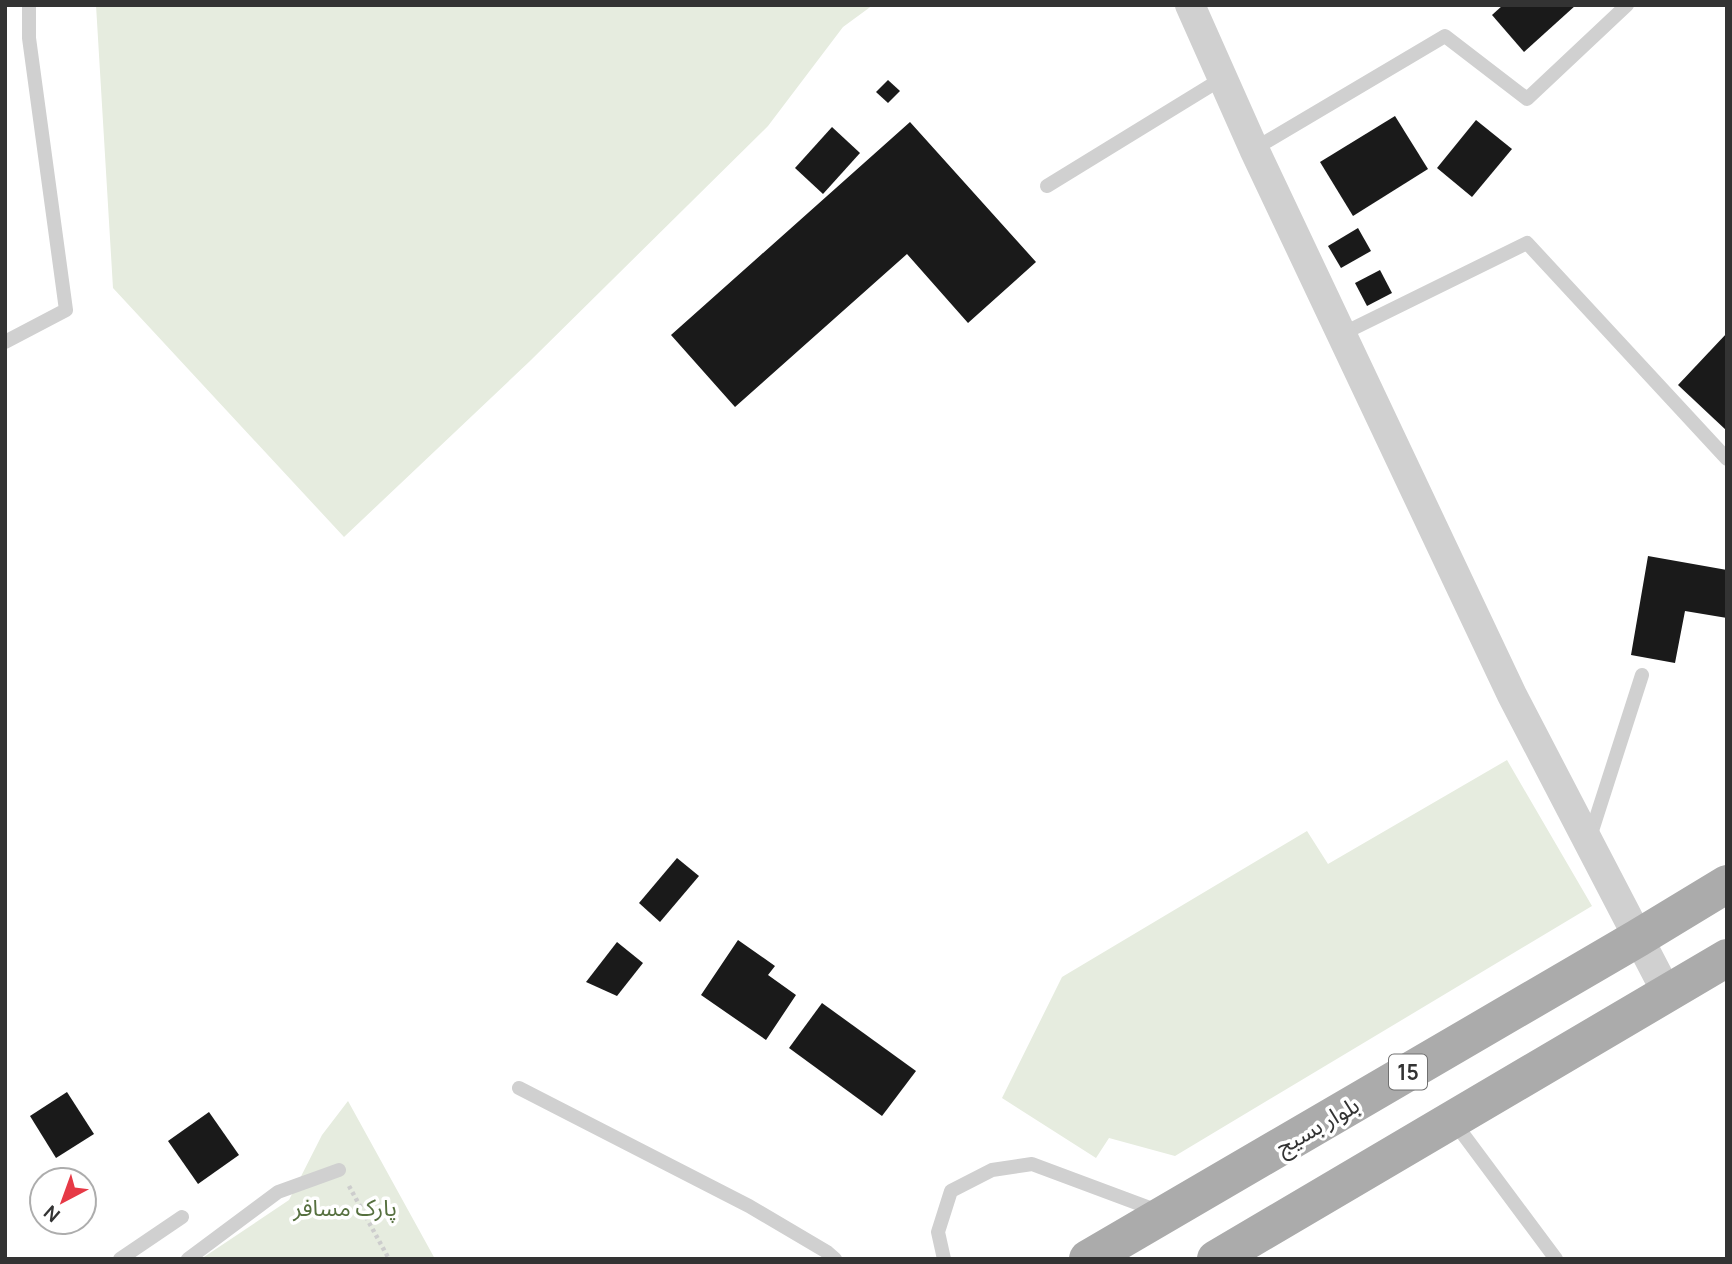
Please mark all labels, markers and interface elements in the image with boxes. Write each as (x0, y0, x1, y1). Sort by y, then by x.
road number: 15 (1389, 1054, 1427, 1090)
street label: بلوار بسیج (1269, 1088, 1366, 1164)
north arrow (28, 1166, 98, 1236)
park label: پارک مسافر (292, 1191, 397, 1223)
text: N (38, 1200, 66, 1228)

